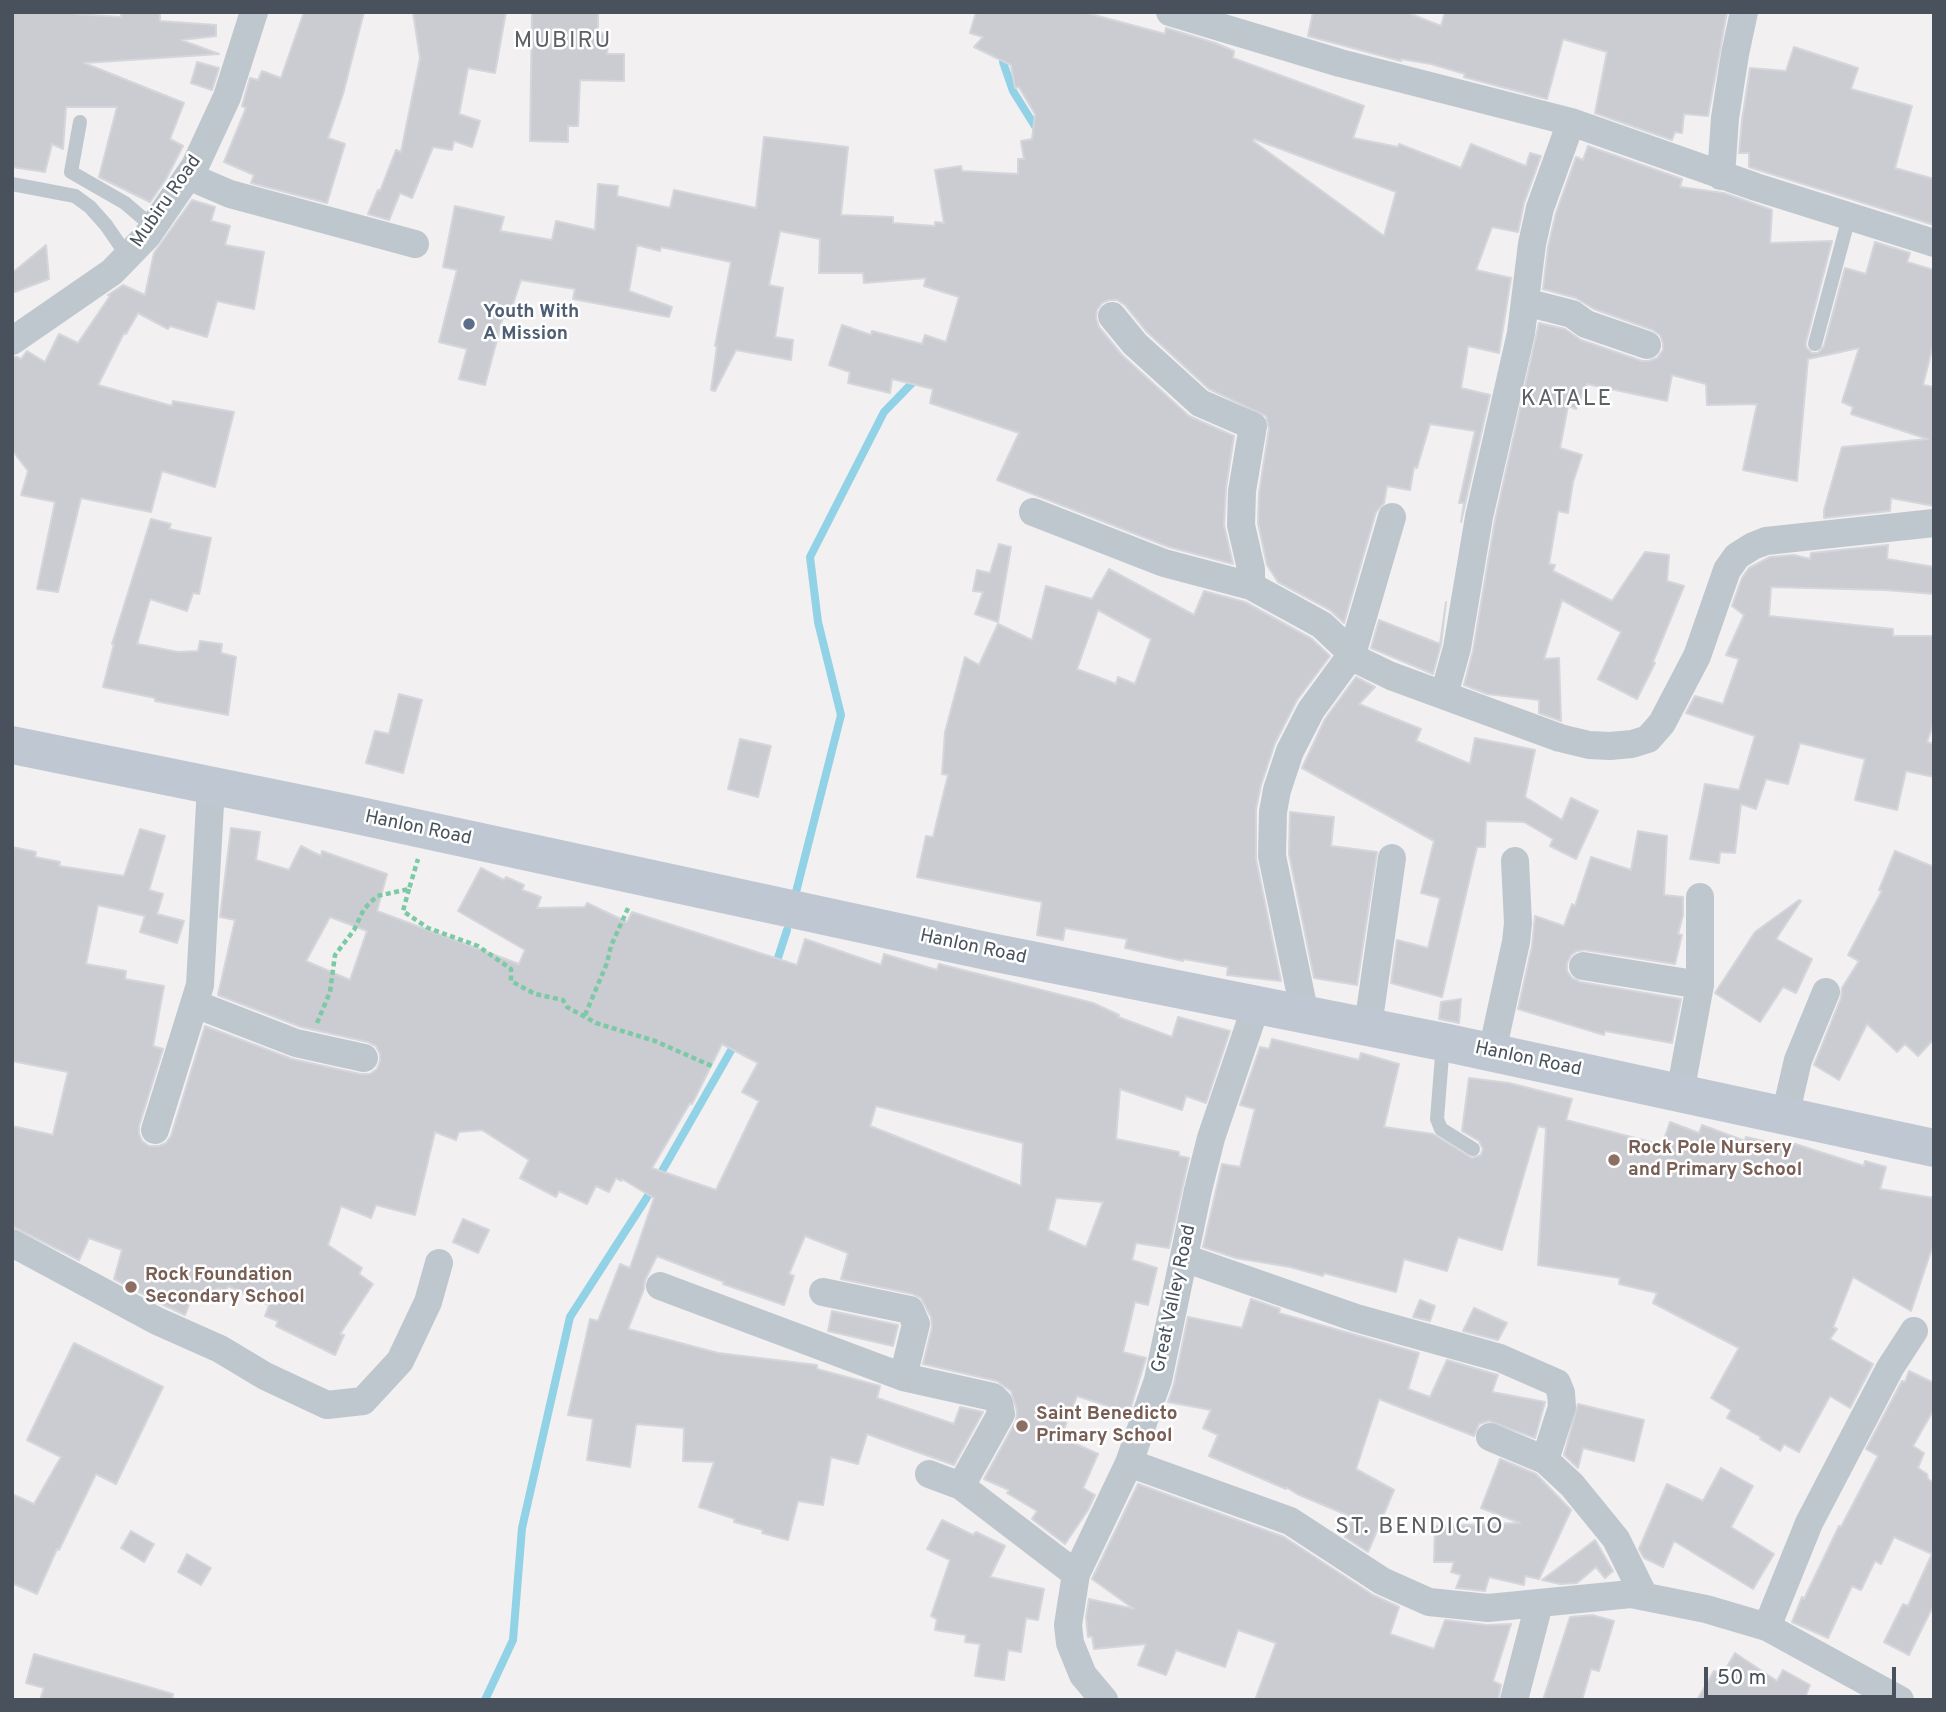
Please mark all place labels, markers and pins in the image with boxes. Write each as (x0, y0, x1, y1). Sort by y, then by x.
place label: Youth With A Mission (483, 302, 579, 346)
marker: Youth With A Mission (461, 316, 477, 332)
place label: Rock Pole Nursery and Primary School (1628, 1138, 1802, 1182)
marker: Rock Pole Nursery and Primary School (1606, 1152, 1622, 1168)
place label: Rock Foundation Secondary School (145, 1265, 305, 1309)
marker: Rock Foundation Secondary School (123, 1279, 139, 1295)
place label: Saint Benedicto Primary School (1036, 1404, 1178, 1448)
marker: Saint Benedicto Primary School (1014, 1418, 1030, 1434)

